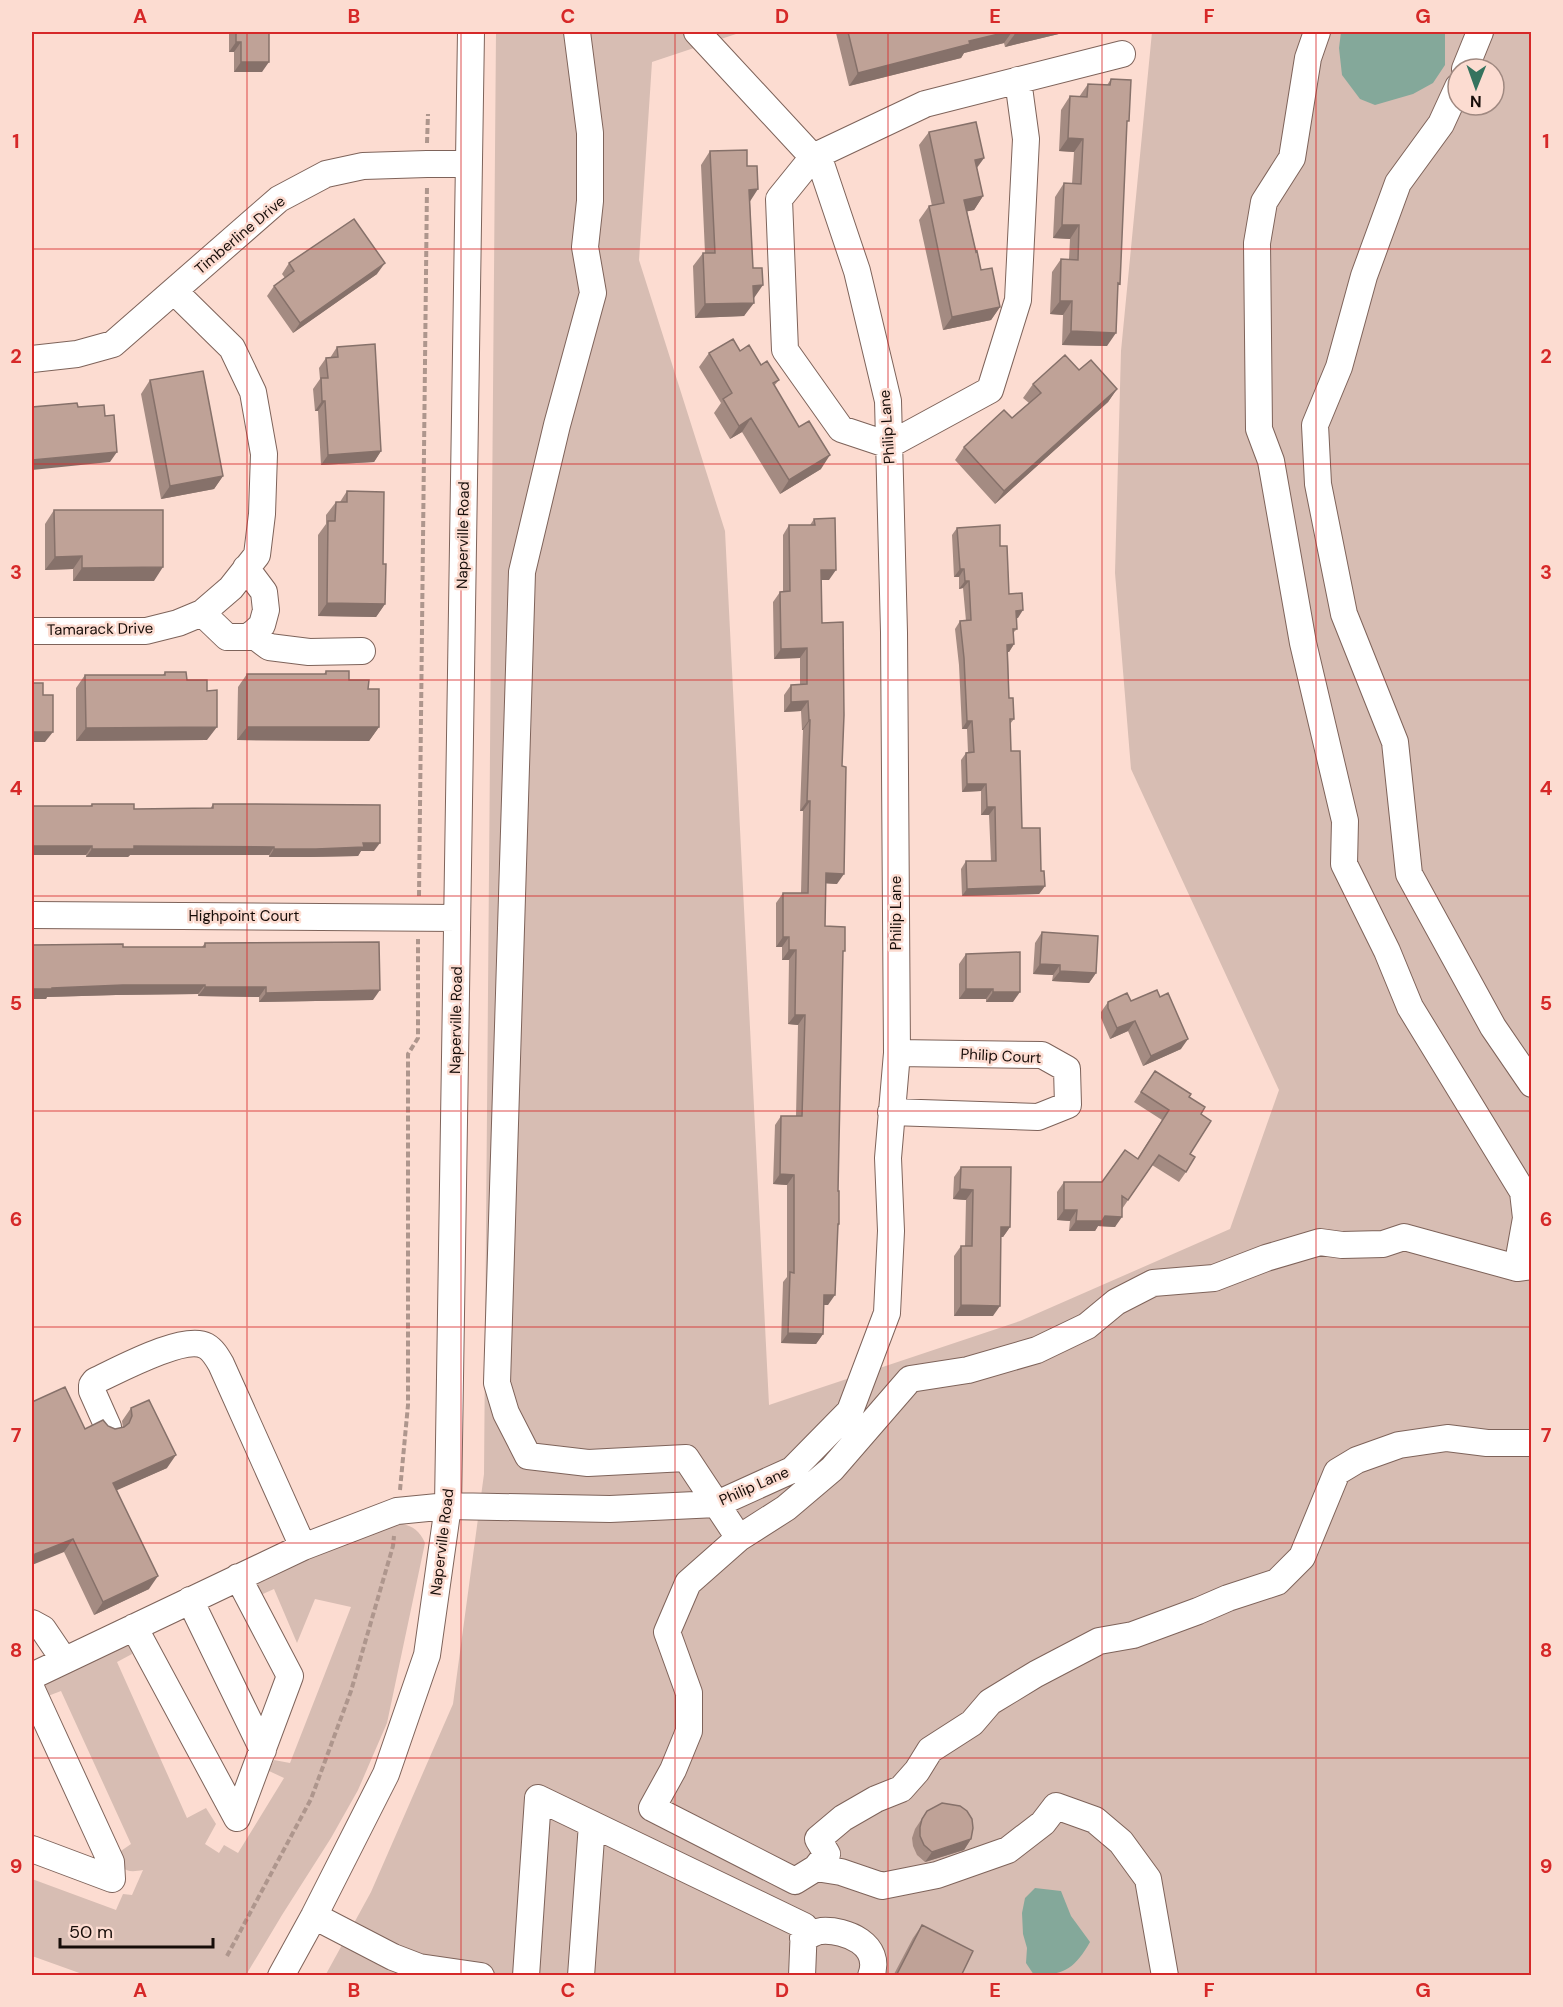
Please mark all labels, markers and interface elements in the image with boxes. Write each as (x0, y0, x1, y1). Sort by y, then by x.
text: A (133, 3, 147, 29)
text: B (348, 3, 360, 29)
text: C (561, 3, 575, 29)
text: D (775, 3, 789, 29)
text: E (989, 3, 1001, 29)
text: F (1203, 3, 1215, 29)
text: G (1415, 3, 1431, 29)
north arrow (1446, 57, 1506, 117)
text: N (1470, 91, 1482, 112)
text: 1 (12, 128, 20, 154)
text: 1 (1542, 128, 1550, 154)
street label: Timberline Drive (191, 191, 289, 279)
text: 2 (10, 343, 22, 369)
text: 2 (1540, 343, 1552, 369)
street label: Philip Lane (874, 389, 900, 465)
street label: Naperville Road (452, 481, 474, 589)
text: 3 (10, 559, 22, 585)
text: 3 (1540, 559, 1552, 585)
street label: Tamarack Drive (47, 618, 153, 640)
text: 4 (10, 775, 23, 801)
text: 4 (1540, 775, 1553, 801)
street label: Philip Lane (886, 876, 906, 950)
street label: Highpoint Court (189, 906, 300, 926)
street label: Naperville Road (445, 966, 467, 1074)
text: 5 (10, 990, 22, 1016)
text: 5 (1540, 990, 1552, 1016)
street label: Philip Court (960, 1044, 1042, 1068)
text: 6 (10, 1206, 22, 1232)
text: 6 (1540, 1206, 1552, 1232)
text: 7 (11, 1422, 22, 1448)
text: 7 (1541, 1422, 1552, 1448)
street label: Philip Lane (716, 1462, 792, 1510)
street label: Naperville Road (426, 1487, 458, 1597)
text: 8 (10, 1637, 22, 1663)
text: 8 (1540, 1637, 1552, 1663)
text: 9 (10, 1853, 22, 1879)
text: 9 (1540, 1853, 1552, 1879)
scale bar (60, 1911, 213, 1949)
text: 50 m (69, 1920, 113, 1944)
text: A (133, 1977, 147, 2003)
text: B (348, 1977, 360, 2003)
text: C (561, 1977, 575, 2003)
text: D (775, 1977, 789, 2003)
text: E (989, 1977, 1001, 2003)
text: F (1203, 1977, 1215, 2003)
text: G (1415, 1977, 1431, 2003)

